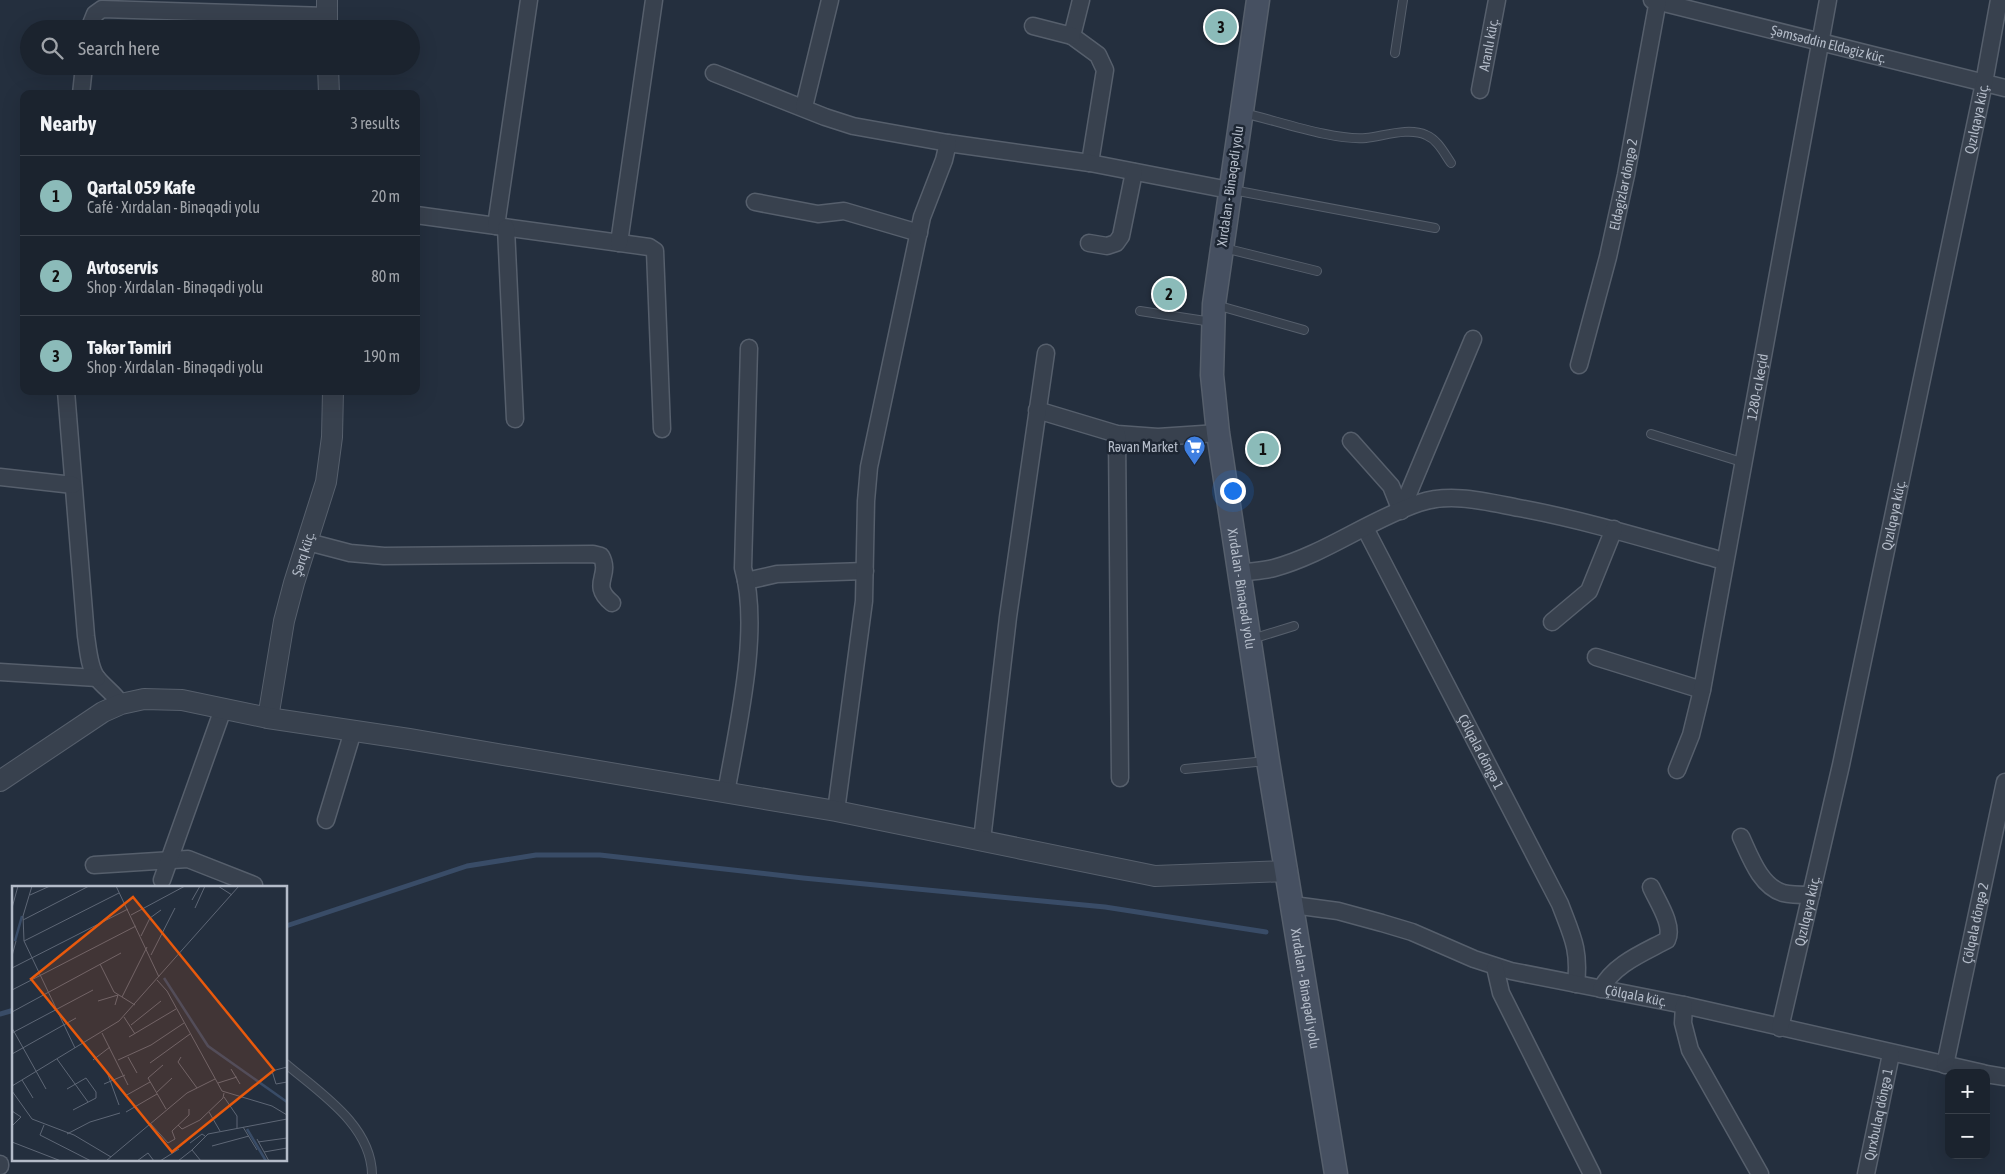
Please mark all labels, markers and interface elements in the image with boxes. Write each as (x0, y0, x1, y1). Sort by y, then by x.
pin: 3 (1205, 8, 1237, 46)
street label: Aranlı küç. (1476, 17, 1501, 73)
search box (20, 20, 420, 75)
street label: Şəmsəddin Eldəgiz küç. (1769, 22, 1888, 66)
icon: search (38, 34, 66, 62)
text: Search here (78, 37, 160, 59)
street label: Qızılqaya küç. (1961, 83, 1992, 155)
text: Nearby (40, 111, 96, 135)
text: 3 results (350, 114, 400, 132)
street label: Xırdalan - Binəqədi yolu (1214, 125, 1246, 247)
street label: Eldəgizlər döngə 2 (1606, 137, 1641, 232)
text: Qartal 059 Kafe (87, 176, 195, 198)
text: 1 (52, 187, 60, 205)
text: 20 m (371, 187, 400, 205)
text: Café · Xırdalan - Binəqədi yolu (87, 198, 260, 216)
text: Avtoservis (87, 256, 158, 278)
text: 2 (52, 267, 60, 285)
text: 80 m (371, 267, 400, 285)
pin: 2 (1153, 275, 1185, 313)
text: Shop · Xırdalan - Binəqədi yolu (87, 278, 263, 296)
text: Təkər Təmiri (87, 336, 172, 358)
text: 3 (52, 347, 60, 365)
text: 190 m (364, 347, 400, 365)
street label: 1280-cı keçid (1743, 352, 1771, 422)
text: Shop · Xırdalan - Binəqədi yolu (87, 358, 263, 376)
pin: 1 (1247, 430, 1279, 468)
supermarket icon: Rəvan Market (1182, 435, 1206, 466)
place label: Rəvan Market (1108, 439, 1178, 455)
your location (1220, 478, 1246, 504)
street label: Qızılqaya küç. (1878, 479, 1908, 552)
street label: Xırdalan - Binəqədi yolu (1225, 527, 1259, 650)
street label: Şərq küç. (289, 530, 318, 578)
street label: Çölqala döngə 1 (1455, 711, 1507, 792)
street label: Qızılqaya küç. (1791, 875, 1823, 948)
street label: Çölqala döngə 2 (1959, 881, 1991, 965)
inset map (12, 886, 288, 1162)
street label: Xırdalan - Binəqədi yolu (1288, 927, 1323, 1050)
street label: Çölqala küç. (1604, 982, 1668, 1009)
street label: Qırxbulaq döngə 1 (1861, 1067, 1896, 1162)
map controls (1945, 1069, 1990, 1159)
button: + (1945, 1069, 1990, 1114)
button: − (1945, 1114, 1990, 1159)

